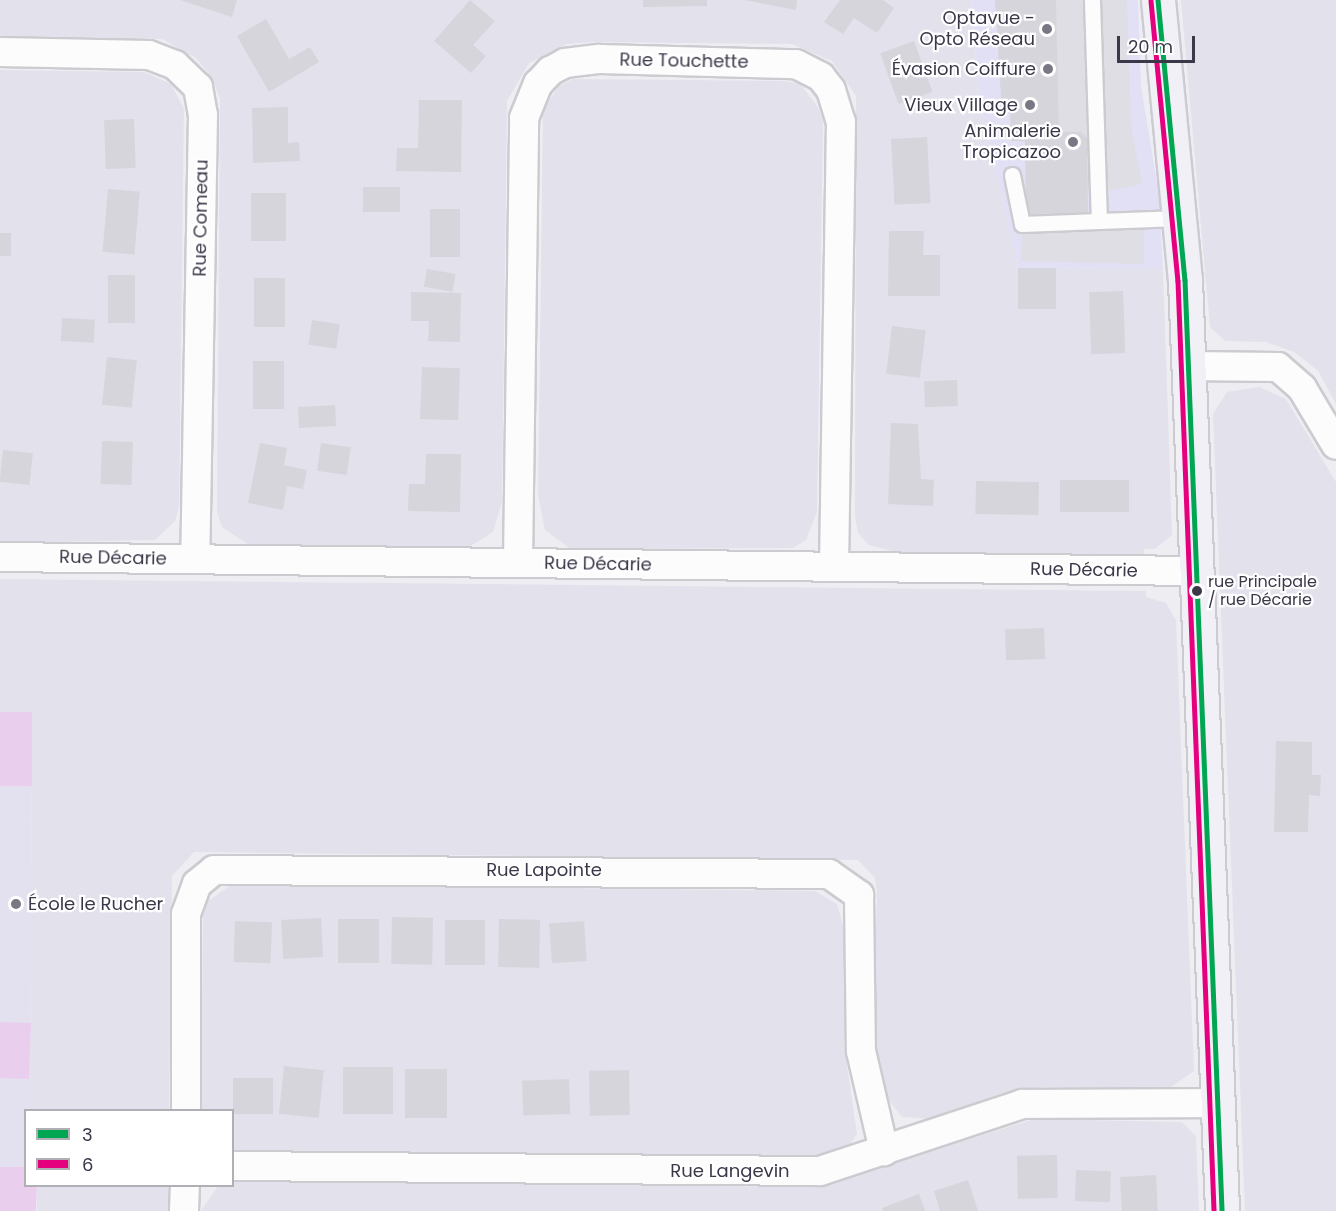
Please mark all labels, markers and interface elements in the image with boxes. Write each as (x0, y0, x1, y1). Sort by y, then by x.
place label: Optavue - Opto Réseau (919, 8, 1035, 50)
marker: Optavue - Opto Réseau (1040, 22, 1054, 36)
scale bar (1120, 24, 1198, 62)
text: 20 m (1128, 34, 1173, 59)
street label: Rue Touchette (619, 49, 749, 73)
place label: Évasion Coiffure (892, 58, 1036, 80)
marker: Évasion Coiffure (1041, 62, 1055, 76)
place label: Vieux Village (904, 94, 1018, 116)
marker: Vieux Village (1023, 98, 1037, 112)
place label: Animalerie Tropicazoo (962, 121, 1061, 164)
marker: Animalerie Tropicazoo (1066, 135, 1080, 149)
street label: Rue Comeau (189, 159, 213, 277)
street label: Rue Décarie (59, 546, 167, 570)
street label: Rue Décarie (544, 552, 652, 576)
street label: Rue Décarie (1030, 558, 1138, 582)
place label: rue Principale / rue Décarie (1208, 572, 1317, 610)
marker: rue Principale / rue Décarie (1191, 585, 1203, 597)
street label: Rue Lapointe (486, 859, 602, 881)
place label: École le Rucher (28, 893, 163, 915)
marker: École le Rucher (9, 897, 23, 911)
legend (24, 1109, 234, 1187)
text: 3 (82, 1122, 93, 1147)
text: 6 (82, 1152, 93, 1177)
street label: Rue Langevin (670, 1160, 790, 1182)

